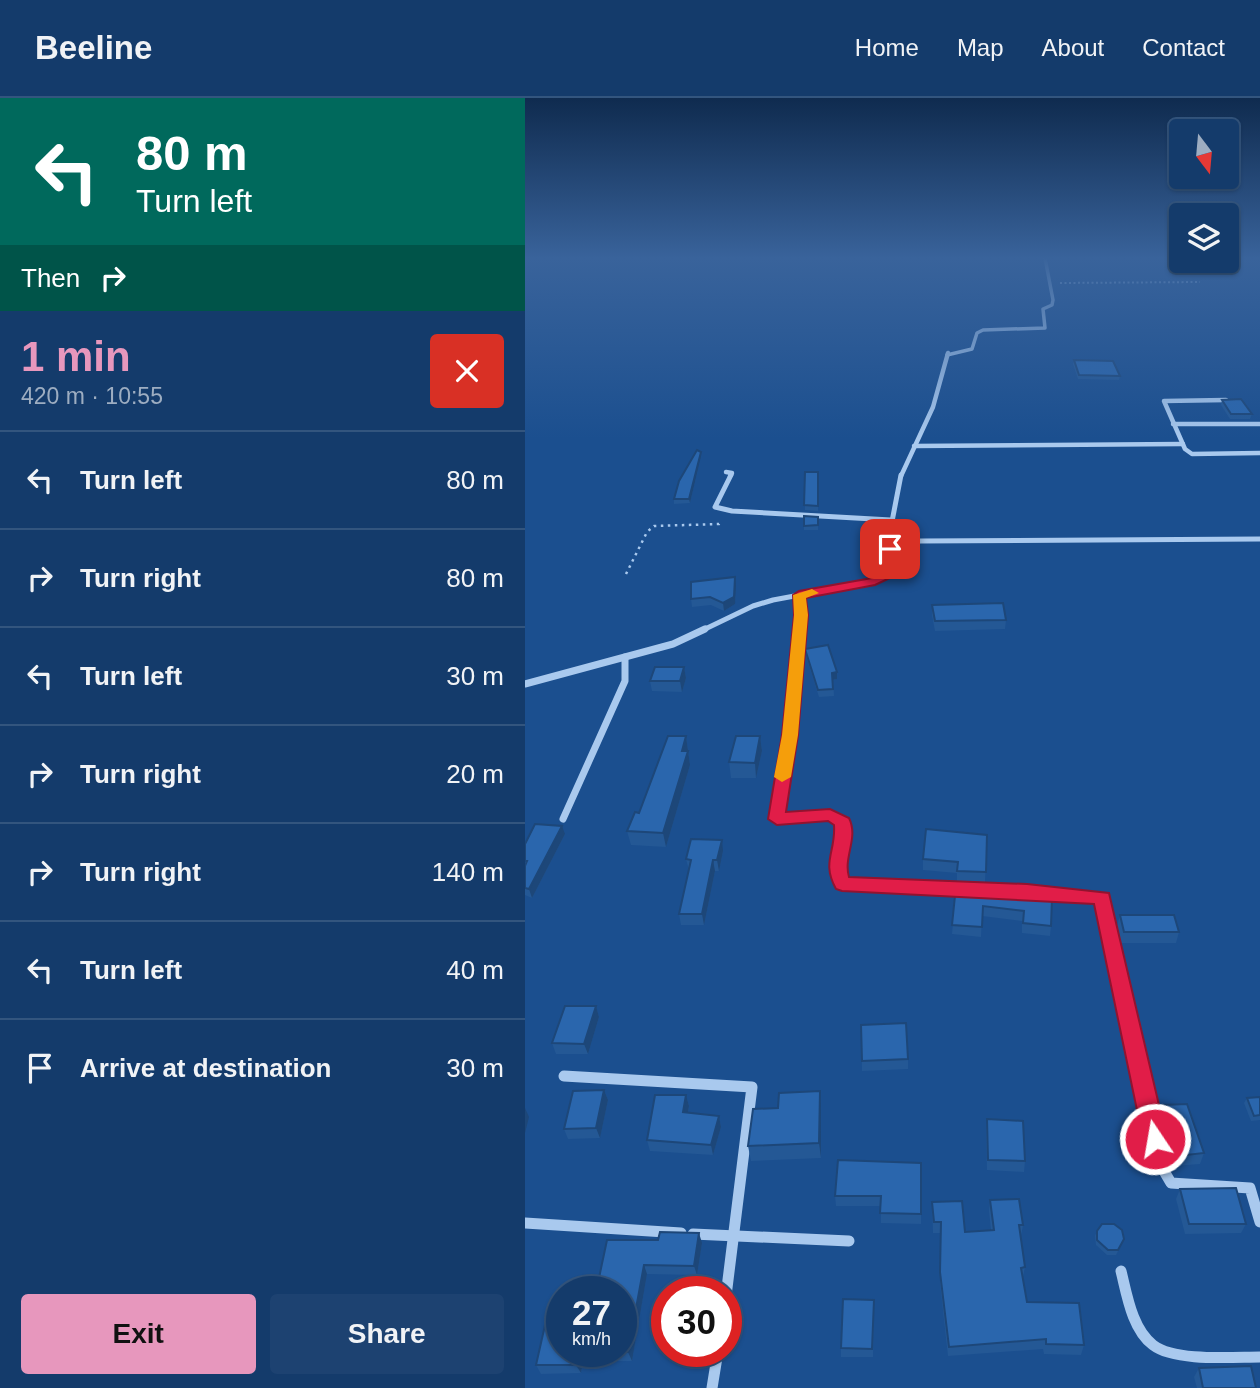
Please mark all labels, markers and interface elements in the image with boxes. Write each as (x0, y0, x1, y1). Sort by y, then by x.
text: Beeline (35, 29, 152, 66)
text: Home (855, 34, 919, 61)
text: Map (957, 34, 1004, 61)
text: About (1042, 34, 1104, 61)
text: Contact (1142, 34, 1225, 61)
north arrow (1169, 119, 1239, 189)
map controls (1169, 119, 1239, 273)
icon: left (21, 126, 112, 217)
text: 80 m (136, 126, 248, 180)
text: Turn left (136, 183, 252, 219)
button: layers (1169, 203, 1239, 273)
icon: right (94, 259, 132, 297)
text: Then (21, 263, 80, 293)
text: 1 min (21, 333, 131, 380)
button: close (430, 334, 504, 408)
text: 420 m · 10:55 (21, 383, 163, 409)
icon: left (21, 461, 59, 499)
text: Turn left (80, 465, 182, 495)
text: 80 m (446, 465, 504, 495)
pin (860, 519, 920, 579)
icon: arrive (871, 530, 909, 568)
icon: right (21, 559, 59, 597)
text: Turn right (80, 563, 201, 593)
text: 80 m (446, 563, 504, 593)
icon: left (21, 657, 59, 695)
text: Turn left (80, 661, 182, 691)
text: 30 m (446, 661, 504, 691)
icon: right (21, 755, 59, 793)
text: Turn right (80, 759, 201, 789)
text: 20 m (446, 759, 504, 789)
icon: right (21, 853, 59, 891)
text: Turn right (80, 857, 201, 887)
text: 140 m (432, 857, 504, 887)
icon: left (21, 951, 59, 989)
text: Turn left (80, 955, 182, 985)
text: 40 m (446, 955, 504, 985)
icon: arrive (21, 1049, 59, 1087)
text: Arrive at destination (80, 1053, 331, 1083)
text: 30 m (446, 1053, 504, 1083)
position arrow (1118, 1102, 1192, 1176)
speed limit sign: 30 (651, 1276, 742, 1367)
text: 27 (572, 1293, 611, 1332)
button: Exit (21, 1294, 256, 1374)
button: Share (270, 1294, 504, 1374)
text: km/h (572, 1329, 611, 1349)

